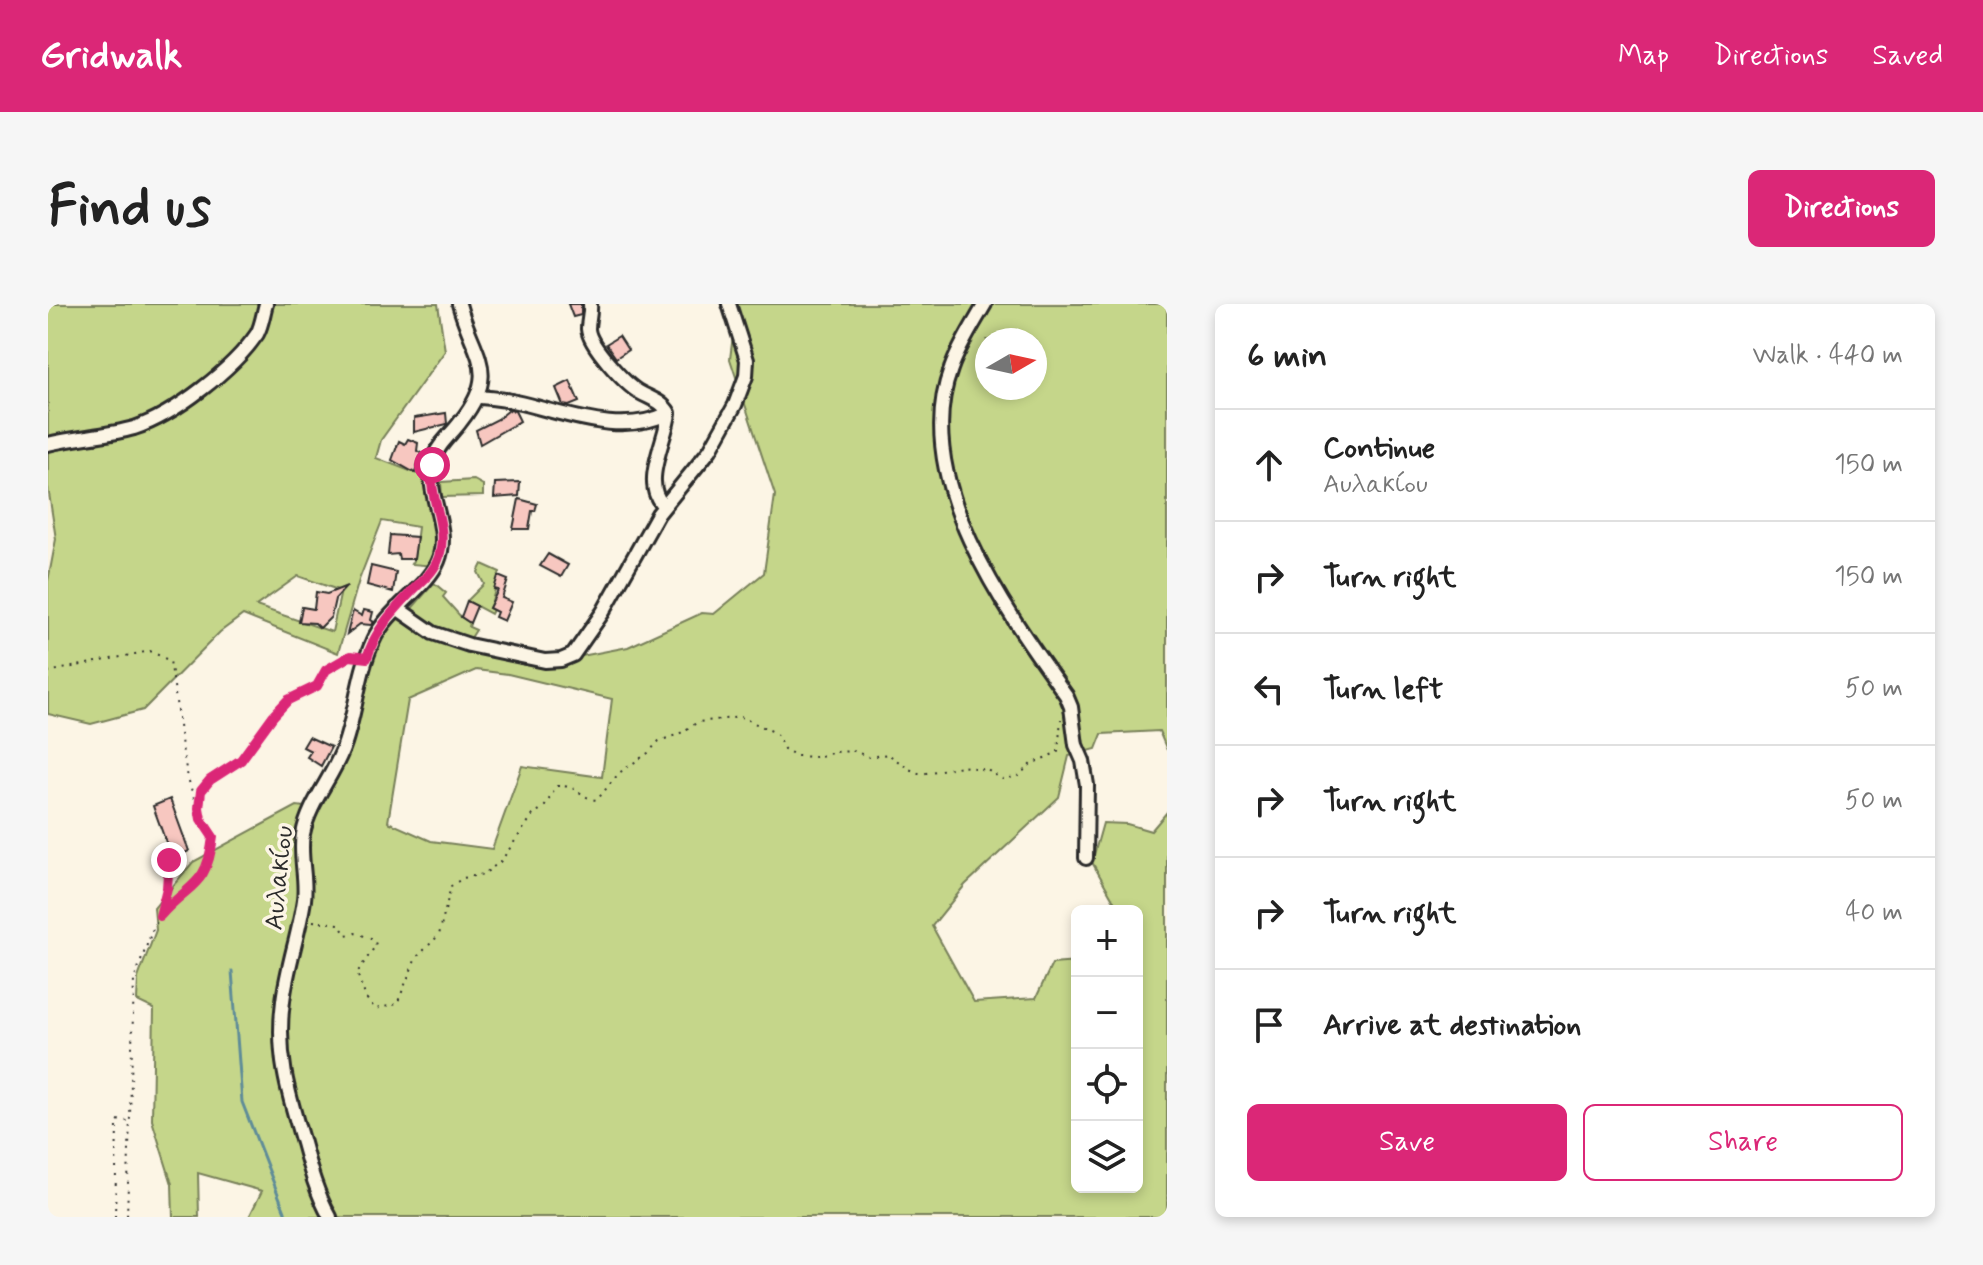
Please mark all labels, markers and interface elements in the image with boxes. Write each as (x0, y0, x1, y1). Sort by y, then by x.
text: Gridwalk (40, 32, 182, 81)
text: Map (1618, 38, 1669, 75)
text: Directions (1713, 38, 1828, 75)
text: Saved (1872, 38, 1943, 75)
button: Directions (1748, 170, 1935, 247)
text: Find us (48, 172, 211, 245)
north arrow (975, 328, 1047, 400)
text: 6 min (1247, 334, 1327, 379)
text: Walk · 440 m (1753, 339, 1903, 373)
text: Continue (1323, 429, 1435, 468)
icon: ahead (1247, 443, 1291, 487)
route start (414, 447, 450, 483)
text: 150 m (1834, 448, 1903, 482)
text: Αυλακίου (1323, 468, 1428, 502)
icon: right (1247, 555, 1291, 599)
text: Turn right (1323, 558, 1456, 597)
text: 150 m (1834, 560, 1903, 594)
icon: left (1247, 667, 1291, 711)
text: Turn left (1323, 670, 1443, 709)
text: 50 m (1845, 672, 1903, 706)
icon: right (1247, 779, 1291, 823)
text: Turn right (1323, 782, 1456, 821)
text: 50 m (1845, 784, 1903, 818)
street label: Αυλακίου (258, 824, 302, 932)
route end (151, 842, 187, 878)
icon: right (1247, 891, 1291, 935)
text: Turn right (1323, 894, 1456, 933)
text: 40 m (1845, 896, 1903, 930)
map controls (1071, 905, 1143, 1193)
button: + (1071, 905, 1143, 977)
button: − (1071, 977, 1143, 1049)
icon: arrive (1247, 1003, 1291, 1047)
text: Arrive at destination (1323, 1006, 1581, 1045)
button: locate (1071, 1049, 1143, 1121)
button: Save (1247, 1104, 1567, 1181)
button: Share (1583, 1104, 1903, 1181)
button: layers (1071, 1121, 1143, 1193)

